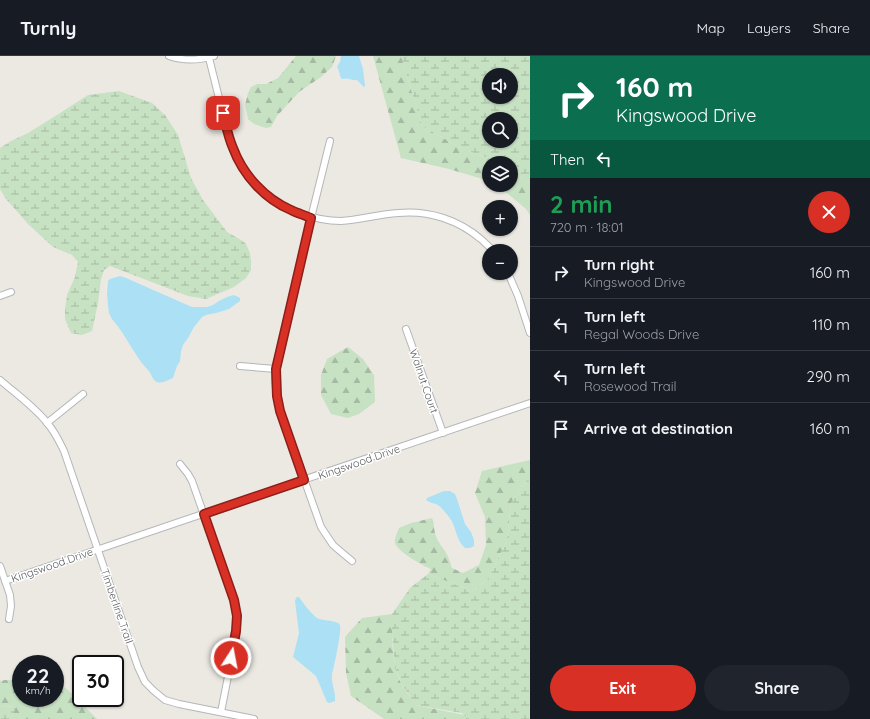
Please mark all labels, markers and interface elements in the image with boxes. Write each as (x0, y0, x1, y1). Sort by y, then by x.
text: Turnly (20, 16, 76, 40)
text: Map (696, 19, 725, 37)
text: Layers (747, 19, 791, 37)
text: Share (813, 19, 850, 37)
map controls (482, 68, 518, 280)
button: sound (482, 68, 518, 104)
text: 160 m (616, 69, 693, 104)
icon: right (550, 72, 602, 124)
pin (206, 96, 240, 130)
icon: arrive (212, 102, 234, 124)
text: Kingswood Drive (616, 104, 756, 127)
button: search (482, 112, 518, 148)
icon: left (593, 148, 615, 170)
text: Then (550, 150, 585, 169)
button: layers (482, 156, 518, 192)
text: 2 min (550, 189, 612, 219)
button: close (808, 191, 850, 233)
button: + (482, 200, 518, 236)
text: 720 m · 18:01 (550, 219, 623, 235)
button: − (482, 244, 518, 280)
text: Turn right (584, 255, 655, 274)
icon: right (550, 262, 572, 284)
text: 160 m (810, 263, 850, 282)
text: Kingswood Drive (584, 274, 685, 290)
text: Turn left (584, 307, 646, 326)
icon: left (550, 314, 572, 336)
text: 110 m (812, 315, 850, 334)
text: Regal Woods Drive (584, 326, 699, 342)
street label: Walnut Court (406, 347, 442, 415)
text: Turn left (584, 359, 646, 378)
icon: left (550, 366, 572, 388)
text: 290 m (807, 367, 850, 386)
text: Rosewood Trail (584, 378, 676, 394)
icon: arrive (550, 418, 572, 440)
text: Arrive at destination (584, 419, 733, 438)
text: 160 m (810, 419, 850, 438)
street label: Kingswood Drive (316, 441, 402, 483)
street label: Kingswood Drive (9, 544, 95, 586)
street label: Timberline Trail (98, 567, 136, 645)
position arrow (210, 637, 252, 679)
speed limit sign: 30 (72, 655, 124, 707)
text: 22 (27, 663, 49, 688)
button: Exit (550, 665, 696, 711)
button: Share (704, 665, 850, 711)
text: km/h (25, 684, 51, 697)

